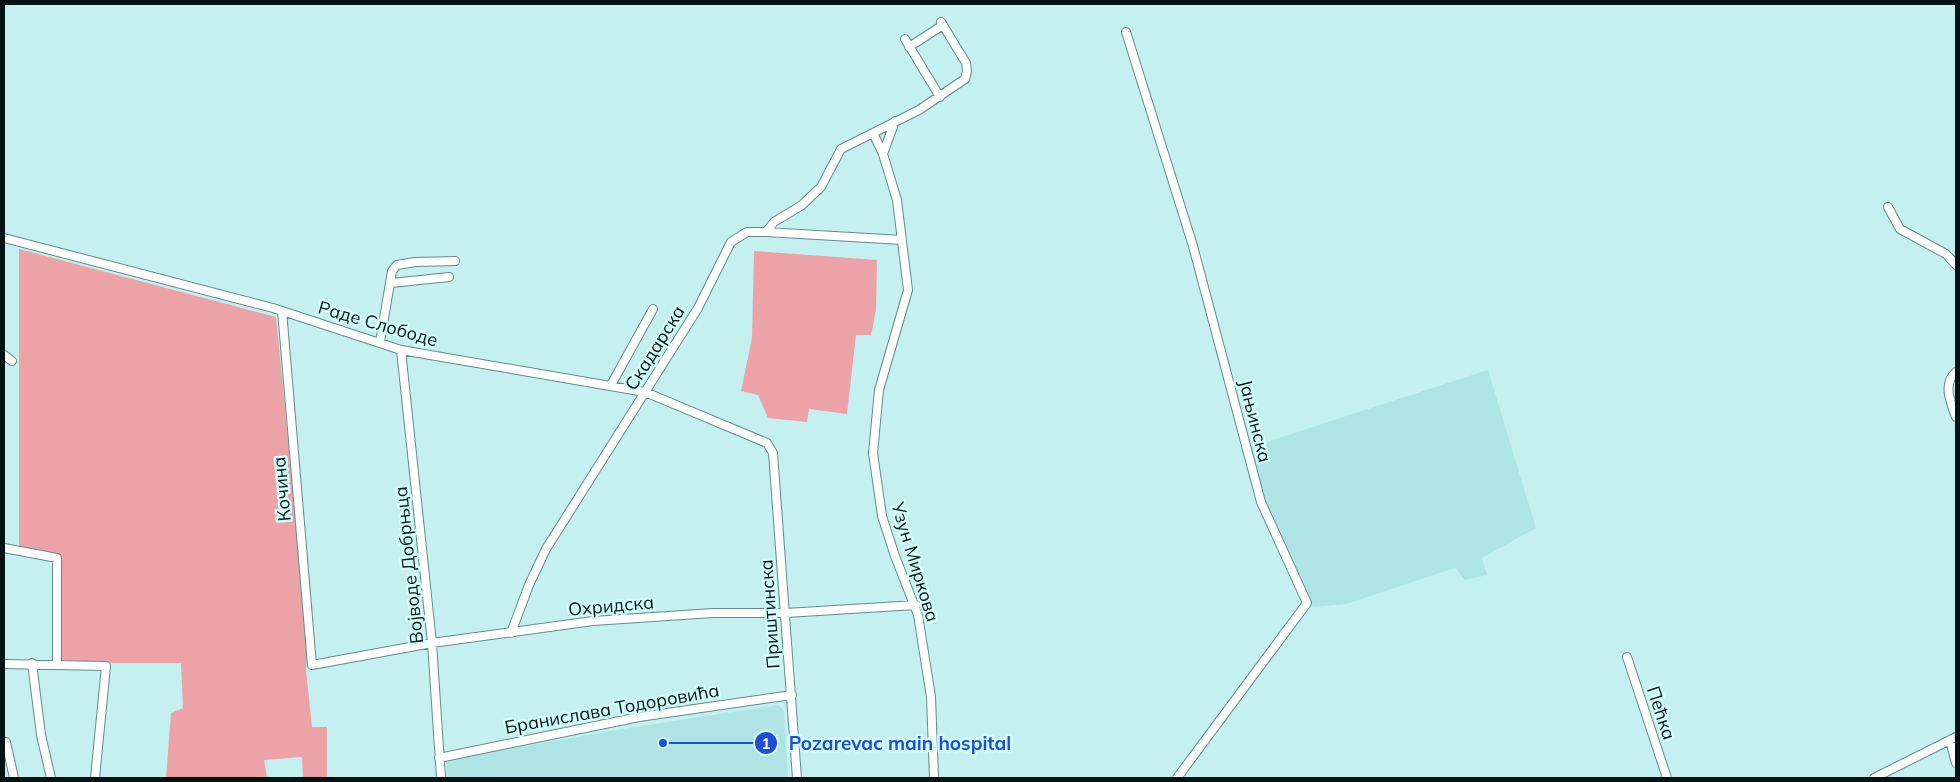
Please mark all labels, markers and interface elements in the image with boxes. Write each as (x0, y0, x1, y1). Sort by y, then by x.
street label: Раде Слободе (316, 295, 441, 352)
street label: Скадарска (619, 301, 690, 394)
street label: Јањинска (1234, 377, 1277, 465)
street label: Кочина (267, 456, 296, 522)
street label: Војводе Добрњца (389, 485, 428, 645)
street label: Узун Миркова (886, 498, 945, 624)
street label: Приштинска (754, 559, 785, 670)
street label: Охридска (567, 590, 655, 621)
street label: Бранислава Тодоровића (503, 678, 721, 739)
street label: Пећка (1642, 683, 1681, 743)
callout: Pozarevac main hospital (754, 726, 1021, 760)
text: Pozarevac main hospital (789, 731, 1011, 755)
text: 1 (761, 734, 771, 753)

